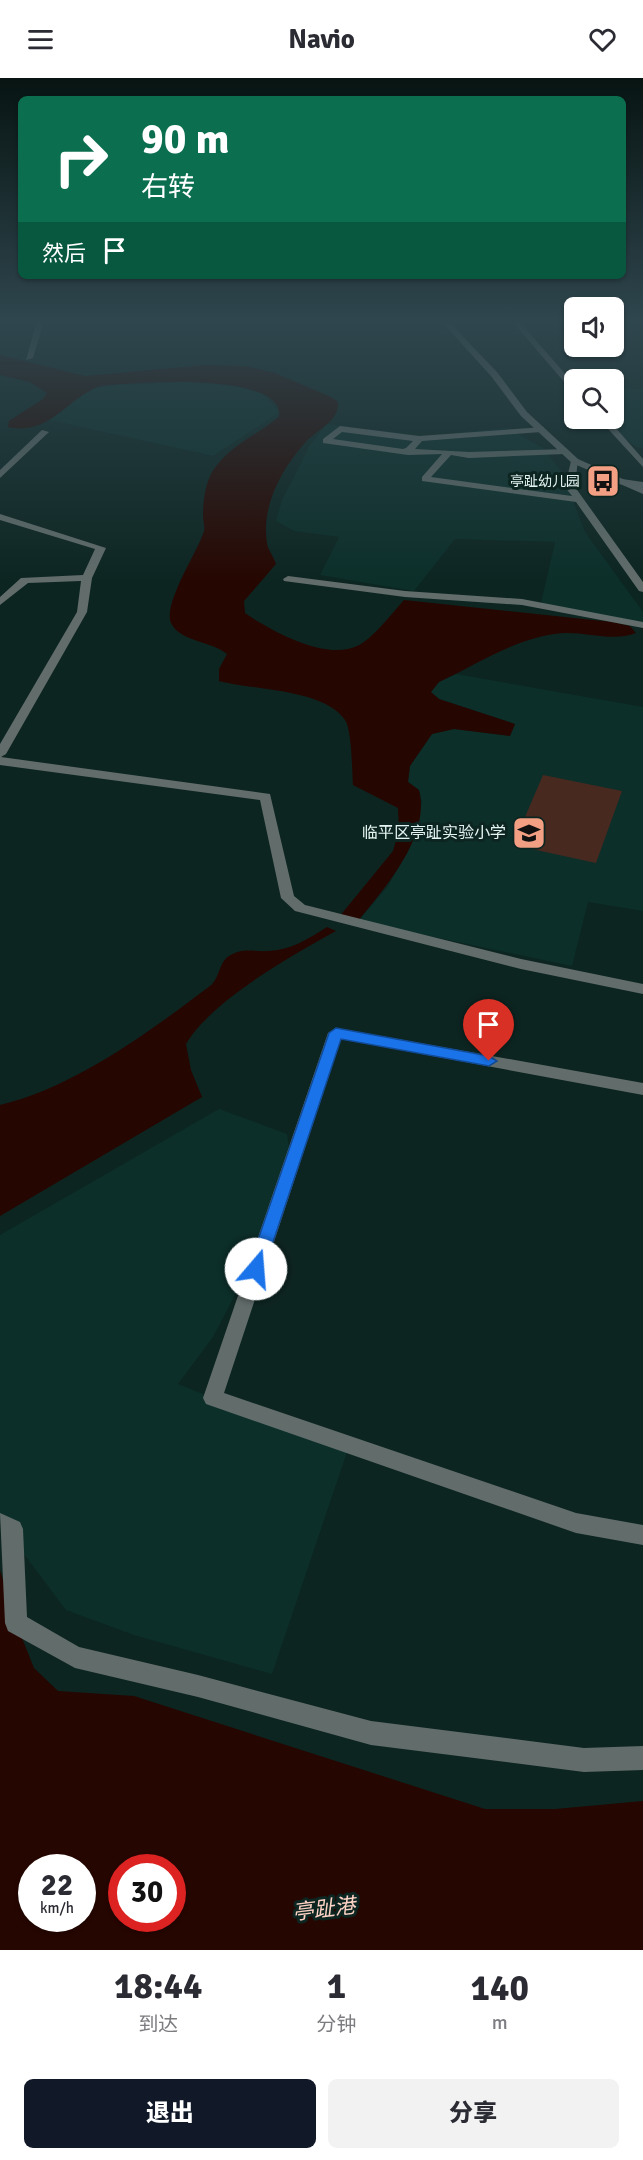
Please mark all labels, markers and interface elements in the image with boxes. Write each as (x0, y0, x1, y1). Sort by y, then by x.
icon: menu (24, 23, 57, 56)
text: Navio (288, 23, 355, 56)
icon: heart (586, 23, 619, 56)
text: 90 m (141, 114, 230, 165)
icon: right (42, 120, 120, 198)
text: 右转 (141, 171, 195, 204)
icon: arrive (98, 234, 131, 267)
text: 然后 (42, 240, 86, 267)
map controls (564, 297, 624, 429)
button: sound (564, 297, 624, 357)
button: search (564, 369, 624, 429)
bus stop icon: 亭趾幼儿园 (585, 463, 621, 499)
place label: 亭趾幼儿园 (510, 473, 580, 490)
school or university icon: 临平区亭趾实验小学 (511, 815, 547, 851)
place label: 临平区亭趾实验小学 (362, 823, 506, 843)
pin (463, 999, 514, 1061)
icon: arrive (472, 1008, 505, 1041)
position arrow (224, 1237, 288, 1301)
speed limit sign: 30 (108, 1854, 186, 1932)
text: 22 (41, 1867, 73, 1904)
water label: 亭趾港 (291, 1892, 360, 1926)
text: km/h (40, 1899, 74, 1917)
text: 18:44 (114, 1964, 202, 2009)
text: 1 (327, 1964, 346, 2009)
text: 140 (471, 1966, 529, 2011)
text: m (492, 2010, 508, 2035)
text: 到达 (138, 2012, 178, 2037)
text: 分钟 (317, 2012, 357, 2037)
button: 退出 (24, 2079, 316, 2148)
button: 分享 (328, 2079, 619, 2148)

